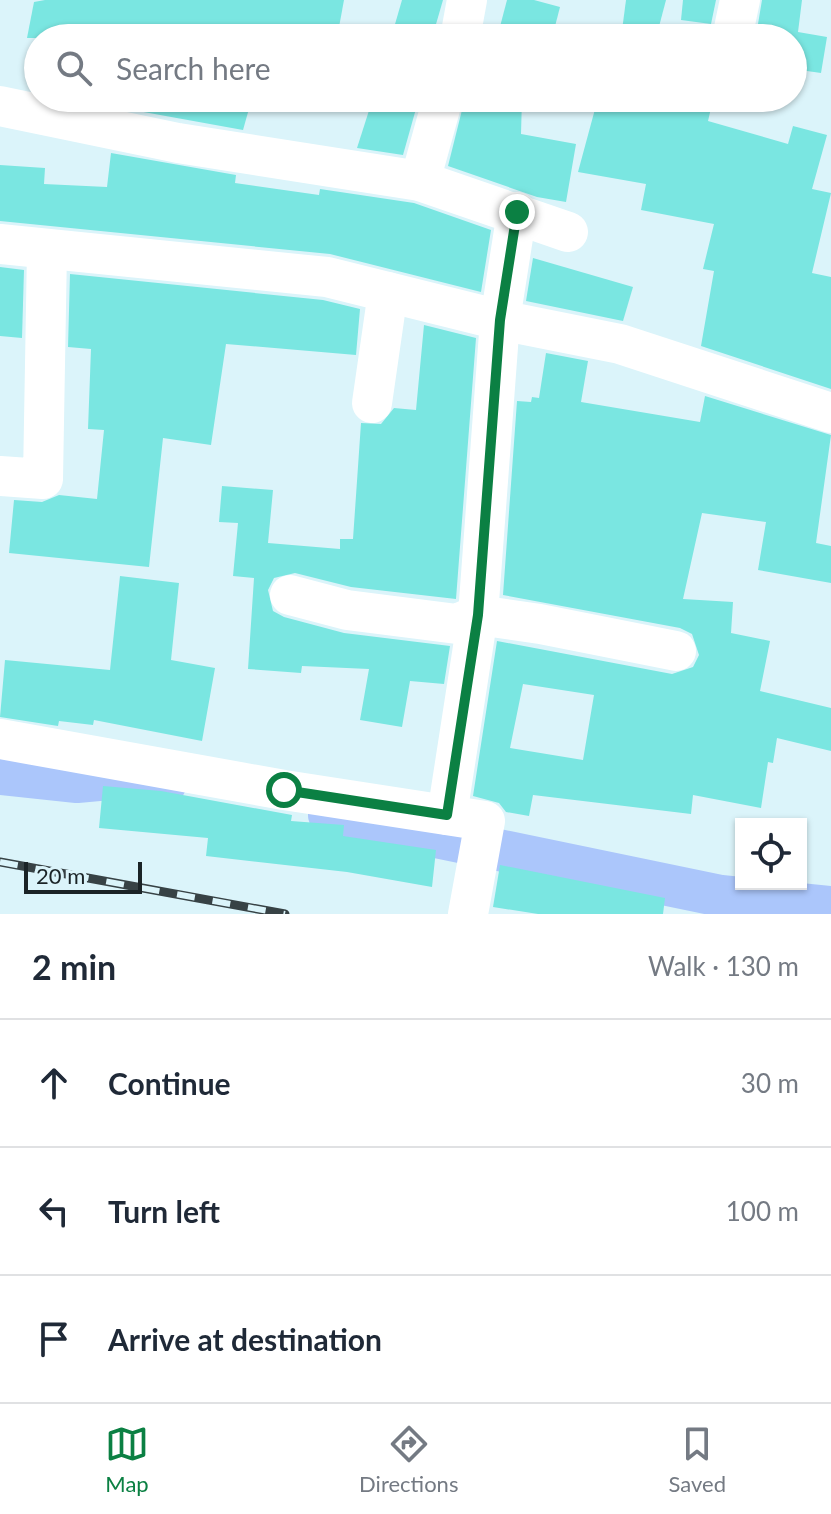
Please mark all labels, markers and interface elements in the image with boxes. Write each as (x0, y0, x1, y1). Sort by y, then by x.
search box (24, 24, 807, 112)
icon: search (52, 46, 96, 90)
text: Search here (116, 50, 271, 86)
route end (499, 194, 535, 230)
route start (266, 772, 302, 808)
map controls (735, 818, 807, 890)
button: locate (735, 818, 807, 890)
scale bar (24, 858, 142, 894)
text: 20 m (36, 862, 85, 889)
text: 2 min (32, 946, 116, 987)
text: Walk · 130 m (648, 950, 799, 982)
icon: ahead (32, 1061, 76, 1105)
text: Continue (108, 1065, 231, 1101)
text: 30 m (741, 1067, 799, 1099)
icon: left (32, 1189, 76, 1233)
text: Turn left (108, 1193, 220, 1229)
text: 100 m (726, 1195, 799, 1227)
icon: arrive (32, 1317, 76, 1361)
text: Arrive at destination (108, 1321, 382, 1357)
tab: Map (105, 1422, 149, 1497)
tab: Directions (359, 1422, 458, 1497)
tab: Saved (668, 1422, 726, 1497)

